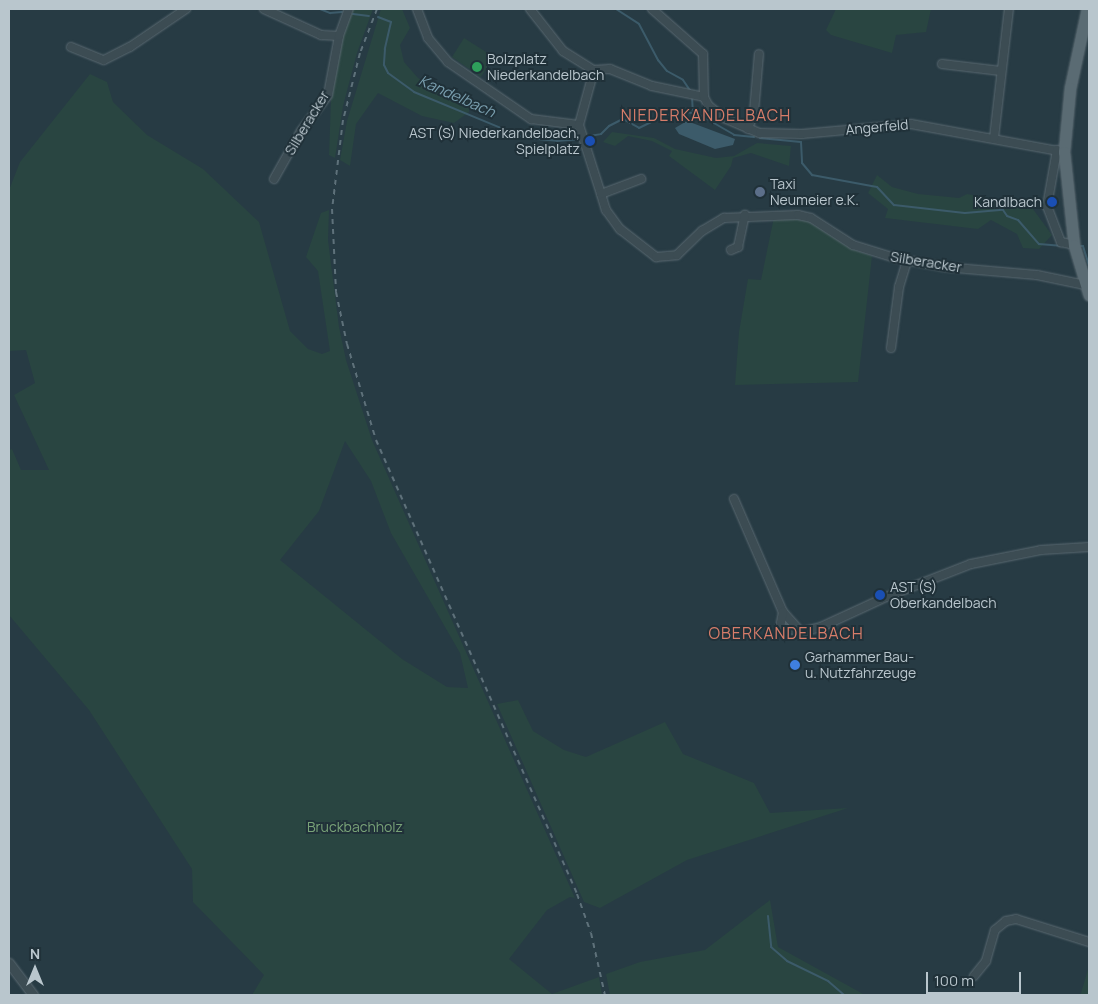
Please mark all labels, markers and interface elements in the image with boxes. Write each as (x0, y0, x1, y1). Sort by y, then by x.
place label: Bolzplatz Niederkandelbach (487, 51, 604, 84)
marker: Bolzplatz Niederkandelbach (471, 61, 483, 73)
water label: Kandelbach (416, 71, 498, 121)
street label: Silberacker (281, 88, 333, 158)
district label: NIEDERKANDELBACH (619, 105, 793, 125)
street label: Angerfeld (845, 116, 909, 138)
place label: AST (S) Niederkandelbach, Spielplatz (409, 125, 580, 158)
marker: AST (S) Niederkandelbach, Spielplatz (584, 135, 596, 147)
place label: Taxi Neumeier e.K. (770, 176, 859, 208)
marker: Taxi Neumeier e.K. (754, 186, 766, 198)
place label: Kandlbach (974, 194, 1042, 210)
marker: Kandlbach (1046, 196, 1058, 208)
street label: Silberacker (889, 248, 963, 276)
place label: AST (S) Oberkandelbach (890, 579, 997, 612)
marker: AST (S) Oberkandelbach (874, 589, 886, 601)
district label: OBERKANDELBACH (707, 623, 865, 643)
place label: Garhammer Bau- u. Nutzfahrzeuge (805, 649, 916, 682)
marker: Garhammer Bau- u. Nutzfahrzeuge (789, 659, 801, 671)
park label: Bruckbachholz (307, 819, 403, 835)
north arrow (10, 944, 60, 994)
text: N (30, 944, 40, 963)
scale bar (928, 962, 1023, 994)
text: 100 m (934, 970, 974, 991)

